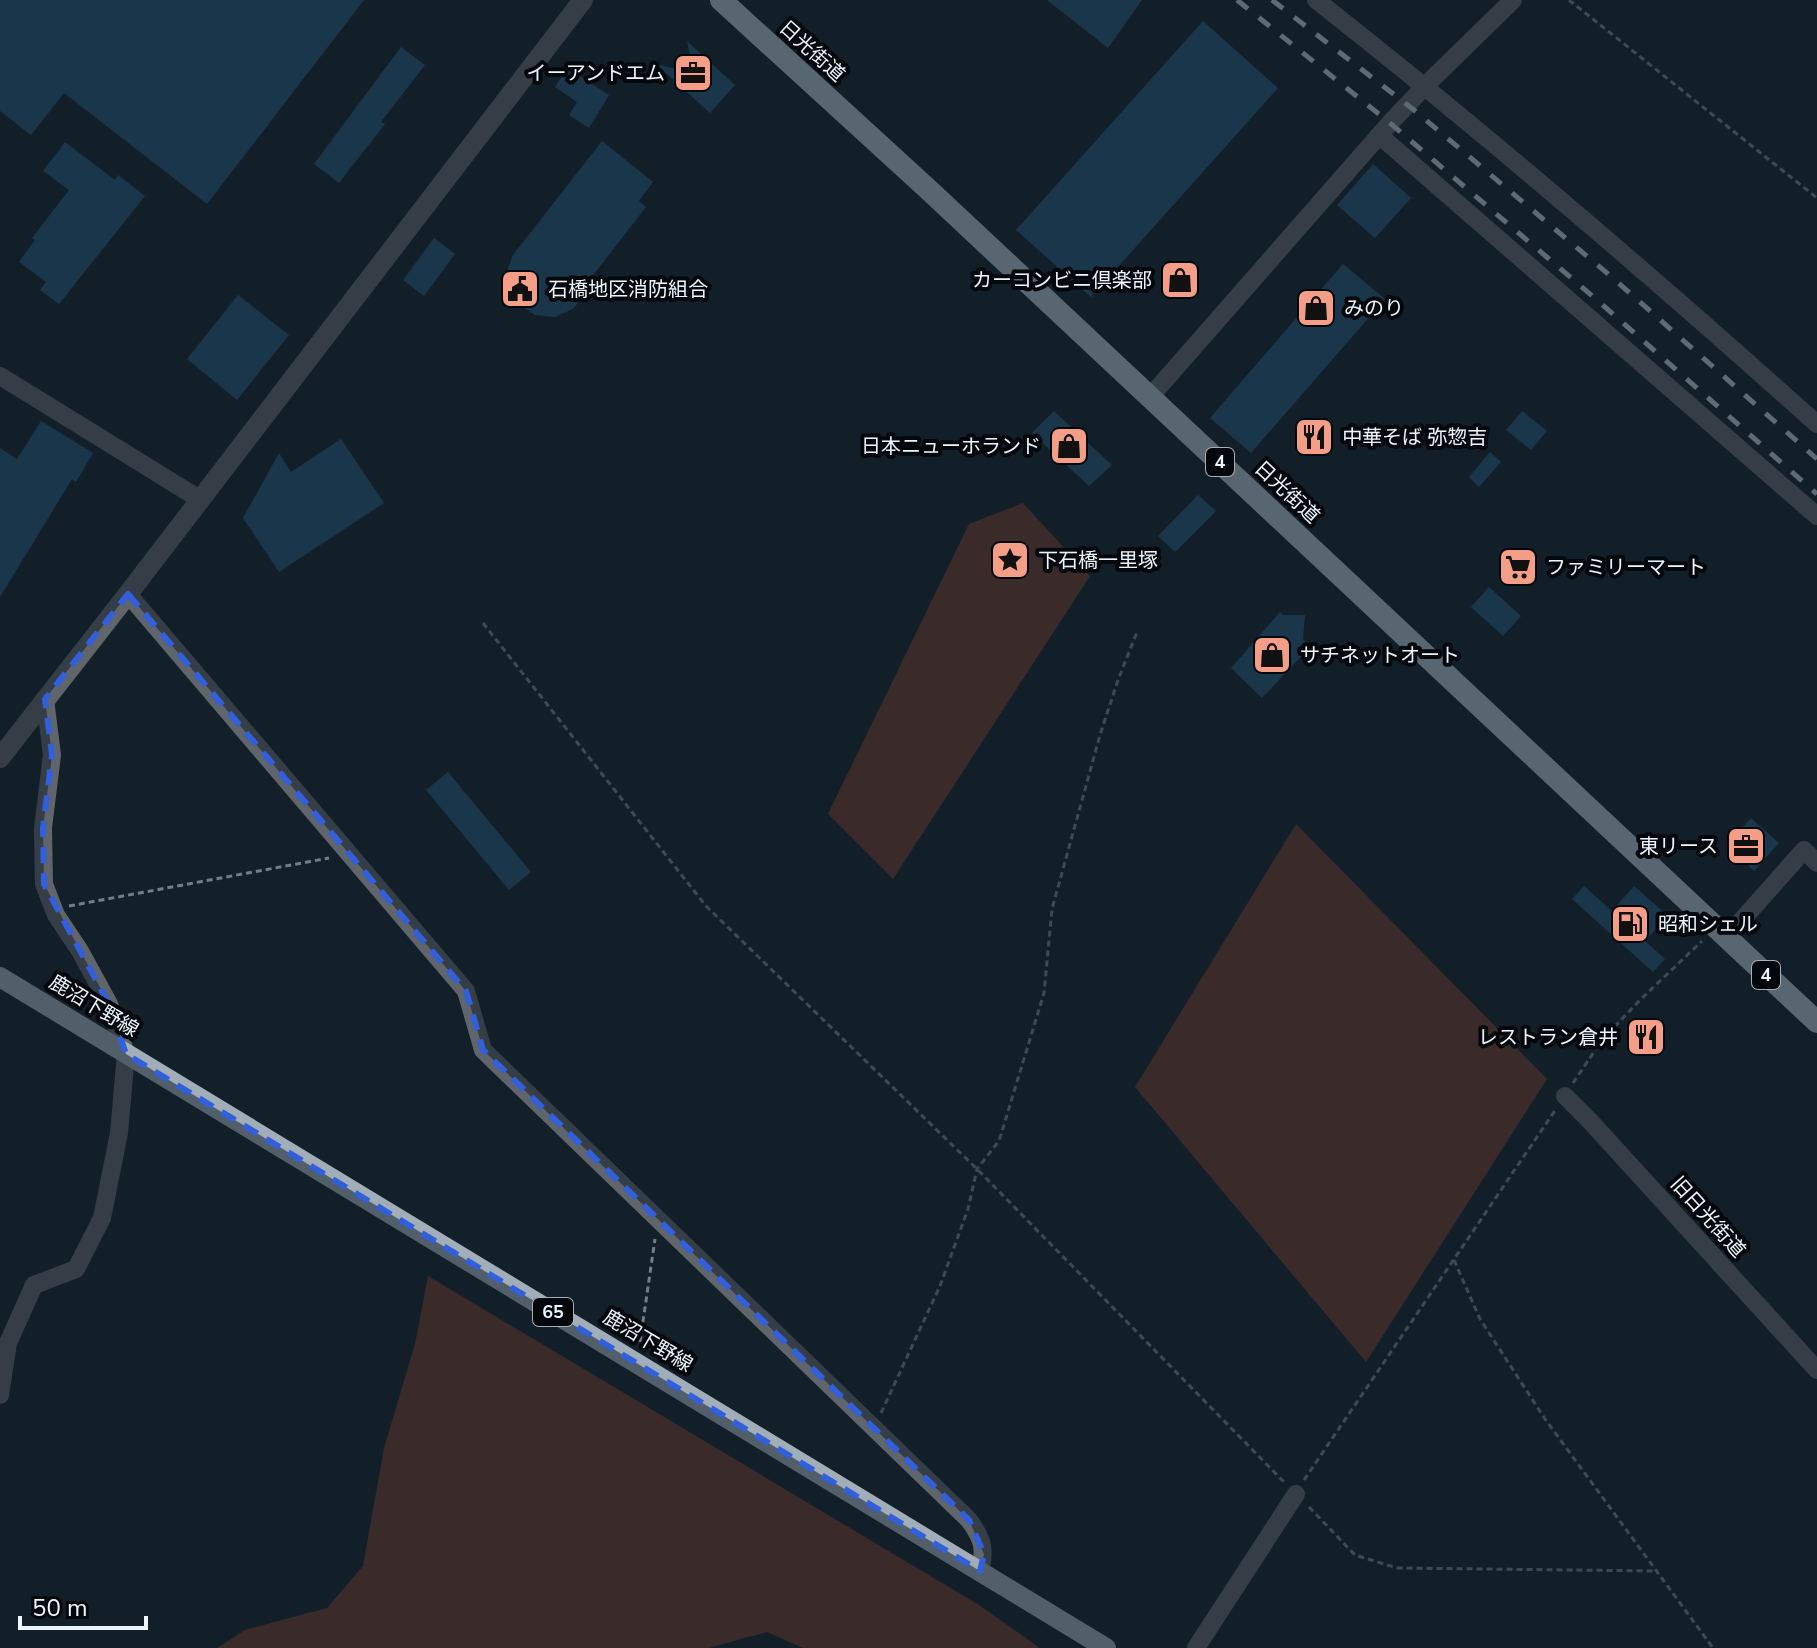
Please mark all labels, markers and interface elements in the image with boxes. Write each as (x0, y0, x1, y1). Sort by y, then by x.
street label: 日光街道 (773, 14, 851, 88)
office icon: イーアンドエム (672, 52, 714, 94)
place label: イーアンドエム (527, 60, 665, 87)
shop icon: カーコンビニ倶楽部 (1159, 259, 1201, 301)
place label: カーコンビニ倶楽部 (972, 267, 1152, 294)
public building icon: 石橋地区消防組合 (499, 268, 541, 310)
place label: 石橋地区消防組合 (548, 276, 708, 303)
shop icon: みのり (1295, 287, 1337, 329)
place label: みのり (1344, 295, 1404, 322)
restaurant icon: 中華そば 弥惣吉 (1293, 416, 1335, 458)
place label: 中華そば 弥惣吉 (1342, 424, 1487, 451)
shop icon: 日本ニューホランド (1048, 425, 1090, 467)
place label: 日本ニューホランド (861, 433, 1041, 460)
road number: 4 (1206, 448, 1234, 476)
street label: 日光街道 (1249, 455, 1325, 529)
place icon: 下石橋一里塚 (989, 539, 1031, 581)
supermarket icon: ファミリーマート (1497, 546, 1539, 588)
place label: 下石橋一里塚 (1038, 547, 1158, 574)
place label: ファミリーマート (1546, 554, 1706, 581)
shop icon: サチネットオート (1251, 634, 1293, 676)
place label: サチネットオート (1300, 642, 1460, 669)
office icon: 東リース (1725, 825, 1767, 867)
place label: 東リース (1639, 833, 1718, 860)
fuel station icon: 昭和シェル (1609, 903, 1651, 945)
place label: 昭和シェル (1658, 911, 1758, 938)
road number: 4 (1752, 961, 1780, 989)
street label: 鹿沼下野線 (44, 969, 144, 1043)
restaurant icon: レストラン倉井 (1625, 1016, 1667, 1058)
place label: レストラン倉井 (1478, 1024, 1618, 1051)
street label: 旧日光街道 (1665, 1171, 1751, 1263)
road number: 65 (533, 1298, 573, 1326)
street label: 鹿沼下野線 (598, 1304, 698, 1378)
scale bar (20, 1580, 146, 1630)
text: 50 m (32, 1592, 88, 1624)

